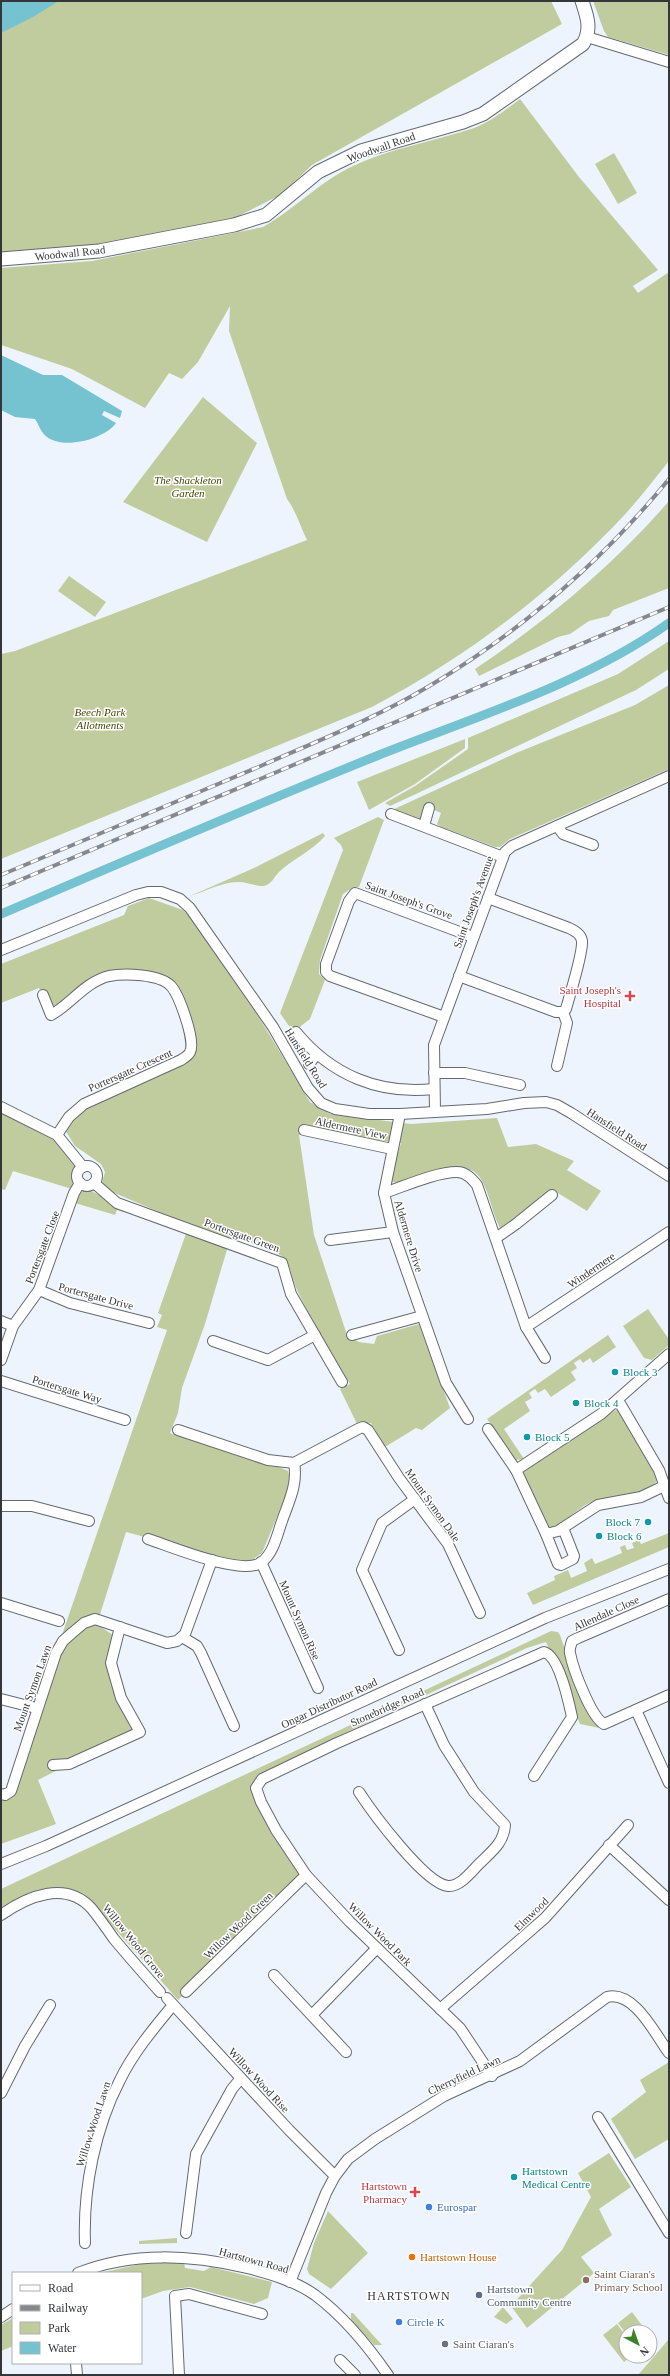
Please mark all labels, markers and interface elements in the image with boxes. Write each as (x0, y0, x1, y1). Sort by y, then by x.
street label: Woodwall Road (346, 130, 417, 164)
street label: Woodwall Road (34, 243, 106, 263)
park label: The Shackleton Garden (154, 474, 222, 499)
park label: Beech Park Allotments (75, 706, 127, 731)
street label: Saint Joseph's Avenue (451, 854, 495, 950)
street label: Saint Joseph's Grove (364, 879, 454, 921)
place label: Saint Joseph's Hospital (559, 984, 621, 1009)
marker: Saint Joseph's Hospital (624, 990, 636, 1002)
street label: Hansfield Road (283, 1026, 330, 1091)
street label: Portersgate Crescent (86, 1046, 174, 1094)
street label: Hansfield Road (585, 1105, 650, 1153)
street label: Aldermere View (314, 1115, 388, 1141)
street label: Aldermere Drive (392, 1198, 426, 1274)
street label: Portersgate Close (23, 1209, 61, 1285)
street label: Portersgate Green (203, 1216, 282, 1254)
street label: Windermere (565, 1250, 617, 1290)
street label: Portersgate Drive (57, 1280, 135, 1312)
place label: Block 3 (623, 1366, 658, 1378)
marker: Block 3 (610, 1367, 620, 1377)
street label: Portersgate Way (31, 1373, 104, 1405)
place label: Block 4 (584, 1397, 619, 1409)
marker: Block 4 (571, 1398, 581, 1408)
place label: Block 5 (535, 1431, 570, 1443)
marker: Block 5 (522, 1432, 532, 1442)
street label: Mount Symon Dale (403, 1466, 463, 1544)
place label: Block 7 (605, 1516, 640, 1528)
marker: Block 7 (643, 1517, 653, 1527)
place label: Block 6 (607, 1530, 642, 1542)
marker: Block 6 (594, 1531, 604, 1541)
street label: Mount Symon Rise (277, 1578, 323, 1662)
street label: Allendale Close (571, 1593, 641, 1633)
street label: Mount Symon Lawn (11, 1643, 53, 1733)
street label: Ongar Distributor Road (279, 1675, 379, 1731)
street label: Stonebridge Road (348, 1685, 426, 1729)
street label: Willow Wood Green (201, 1889, 275, 1961)
street label: Elmwood (511, 1894, 551, 1933)
street label: Willow Wood Park (346, 1900, 414, 1968)
street label: Willow Wood Grove (101, 1902, 167, 1980)
street label: Willow Wood Rise (226, 2045, 292, 2115)
street label: Cherryfield Lawn (426, 2053, 503, 2097)
street label: Willow Wood Lawn (74, 2079, 113, 2168)
place label: Hartstown Medical Centre (522, 2165, 590, 2190)
marker: Hartstown Medical Centre (509, 2172, 519, 2182)
place label: Hartstown Pharmacy (361, 2180, 407, 2205)
marker: Hartstown Pharmacy (410, 2187, 420, 2197)
place label: Eurospar (437, 2201, 477, 2213)
marker: Eurospar (424, 2202, 434, 2212)
street label: Hartstown Road (218, 2245, 291, 2275)
place label: Hartstown House (420, 2251, 497, 2263)
marker: Hartstown House (407, 2252, 417, 2262)
place label: Saint Ciaran's Primary School (594, 2268, 663, 2293)
legend (12, 2272, 142, 2364)
marker: Saint Ciaran's Primary School (581, 2275, 591, 2285)
text: Road (48, 2281, 73, 2295)
place label: Hartstown Community Centre (487, 2283, 572, 2308)
district label: HARTSTOWN (367, 2289, 451, 2303)
marker: Hartstown Community Centre (474, 2290, 484, 2300)
text: Railway (48, 2301, 88, 2315)
place label: Circle K (407, 2316, 445, 2328)
marker: Circle K (394, 2317, 404, 2327)
text: Park (48, 2321, 70, 2335)
north arrow (618, 2324, 658, 2364)
place label: Saint Ciaran's (453, 2338, 514, 2350)
marker: Saint Ciaran's (440, 2339, 450, 2349)
text: Water (48, 2341, 76, 2355)
text: N (638, 2344, 651, 2359)

